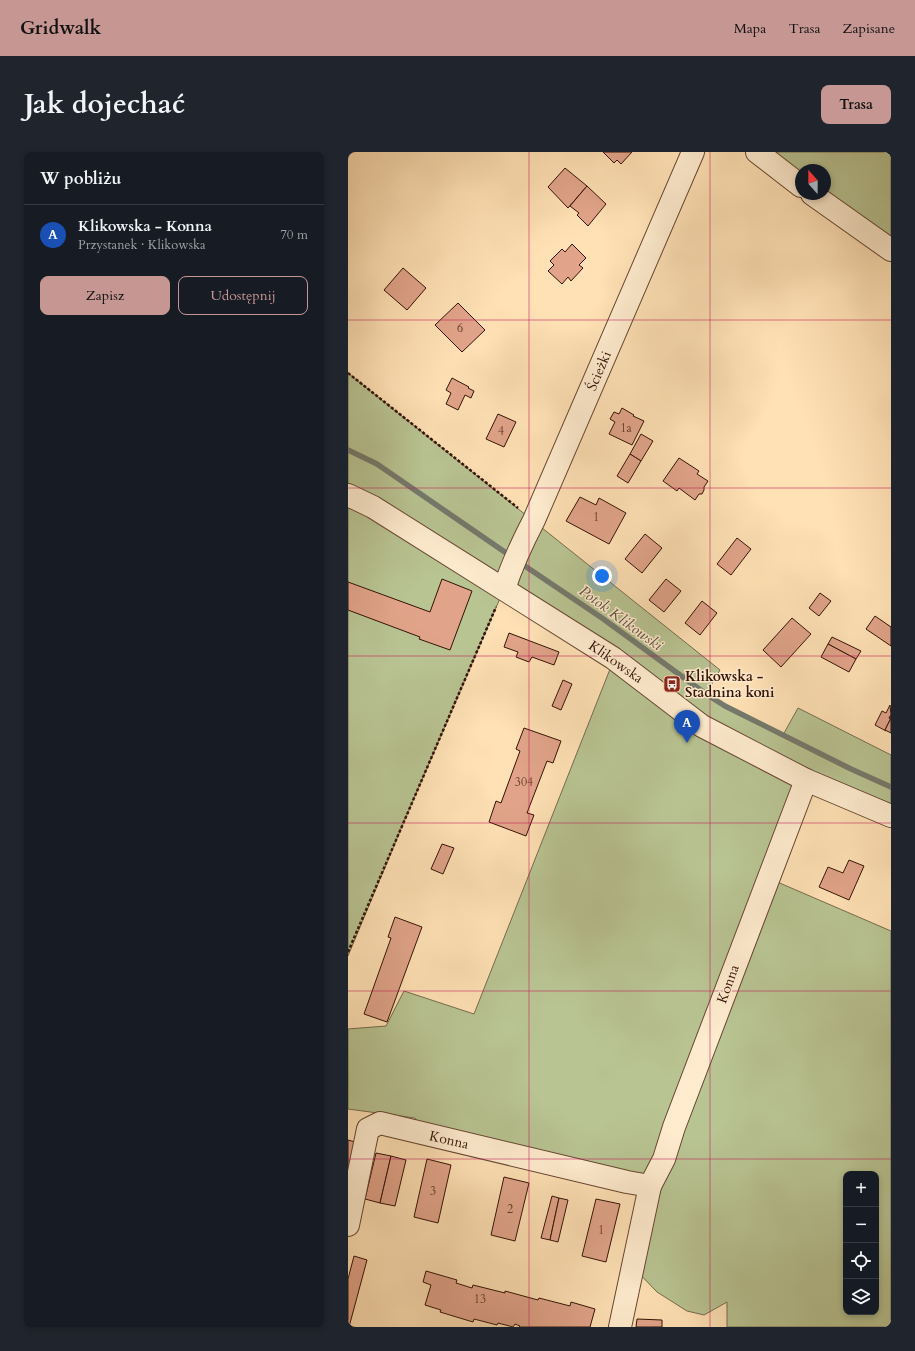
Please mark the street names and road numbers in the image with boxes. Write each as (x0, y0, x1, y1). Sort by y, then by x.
street label: Ścieżki (582, 348, 616, 394)
street label: Klikowska (585, 636, 647, 688)
street label: Konna (712, 962, 744, 1006)
street label: Konna (427, 1126, 471, 1154)

